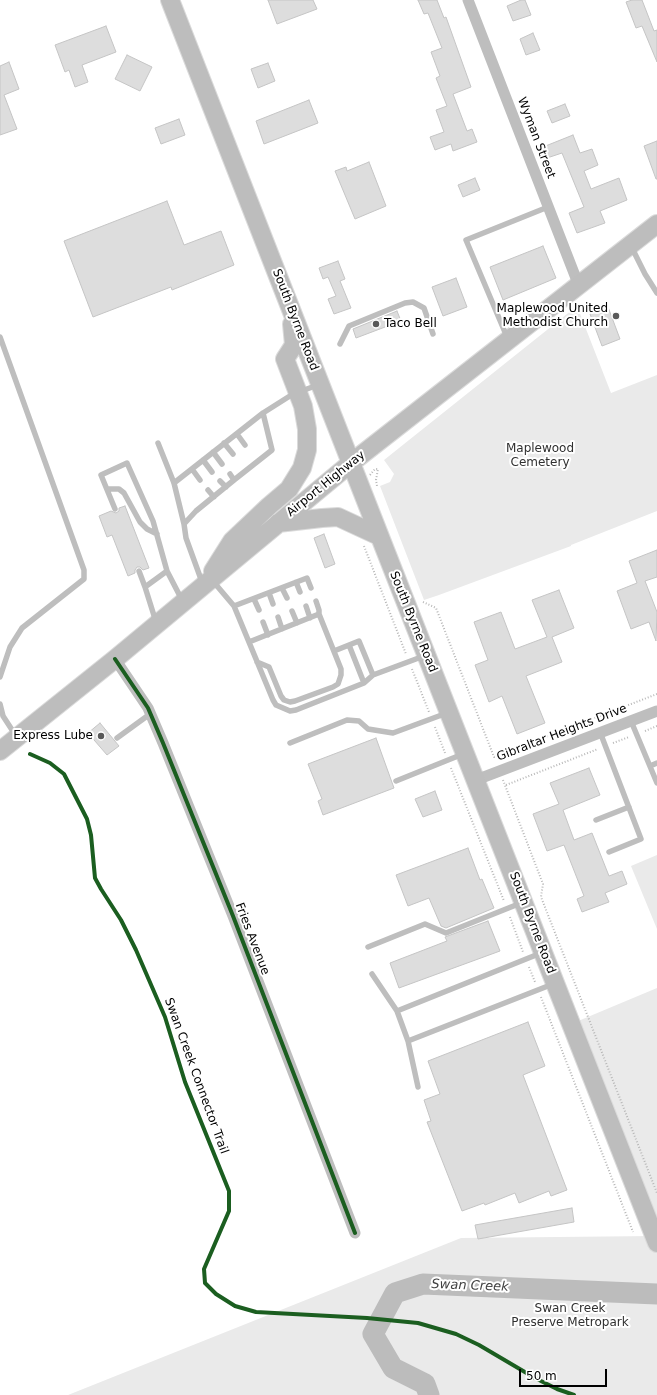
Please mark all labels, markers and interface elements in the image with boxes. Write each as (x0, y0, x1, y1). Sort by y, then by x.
street label: Wyman Street (514, 95, 558, 181)
street label: South Byrne Road (269, 267, 321, 373)
place label: Maplewood United Methodist Church (497, 302, 608, 330)
marker: Maplewood United Methodist Church (611, 311, 621, 321)
place label: Taco Bell (384, 317, 437, 331)
marker: Taco Bell (371, 319, 381, 329)
park label: Maplewood Cemetery (506, 442, 574, 470)
street label: Airport Highway (284, 448, 368, 520)
street label: South Byrne Road (386, 569, 440, 675)
street label: Gibraltar Heights Drive (495, 701, 629, 765)
place label: Express Lube (13, 729, 93, 743)
marker: Express Lube (96, 731, 106, 741)
street label: South Byrne Road (506, 870, 558, 976)
street label: Fries Avenue (232, 901, 272, 977)
street label: Swan Creek Connector Trail (161, 996, 231, 1156)
water label: Swan Creek (431, 1277, 509, 1295)
park label: Swan Creek Preserve Metropark (511, 1302, 629, 1330)
scale bar (521, 1361, 609, 1387)
text: 50 m (526, 1369, 557, 1383)

